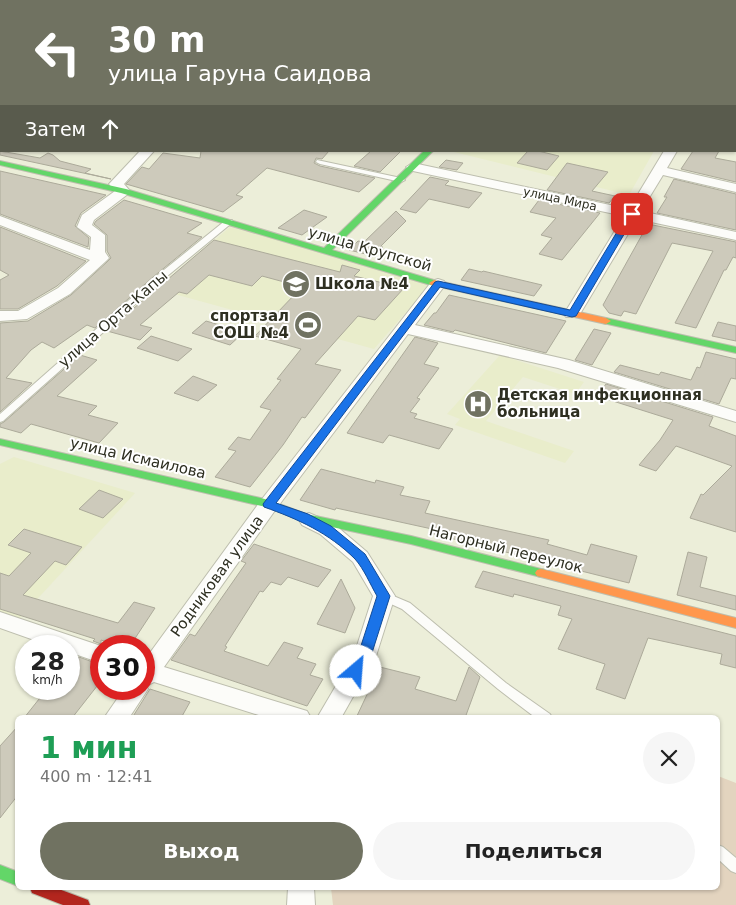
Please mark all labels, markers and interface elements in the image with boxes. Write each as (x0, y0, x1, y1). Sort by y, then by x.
icon: left (25, 20, 90, 85)
text: 30 m (108, 20, 205, 60)
text: улица Гаруна Саидова (108, 61, 372, 86)
icon: ahead (96, 115, 124, 143)
text: Затем (25, 118, 86, 140)
street label: улица Мира (522, 184, 598, 214)
pin (611, 193, 653, 235)
icon: arrive (618, 200, 646, 228)
street label: улица Крупской (306, 223, 434, 275)
street label: улица Орта-Капы (55, 267, 171, 371)
school or university icon: Школа №4 (281, 269, 311, 299)
place label: Школа №4 (315, 275, 409, 293)
place label: спортзал СОШ №4 (210, 307, 289, 342)
sports icon: спортзал СОШ №4 (293, 310, 323, 340)
place label: Детская инфекционная больница (497, 386, 702, 421)
hospital icon: Детская инфекционная больница (463, 389, 493, 419)
street label: улица Исмаилова (68, 434, 208, 482)
street label: Родниковая улица (167, 512, 267, 640)
street label: Нагорный переулок (427, 521, 585, 577)
speed limit sign: 30 (90, 635, 155, 700)
position arrow (329, 644, 381, 696)
text: 28 (30, 647, 65, 676)
text: km/h (32, 673, 63, 687)
text: 1 мин (40, 730, 138, 765)
button: close (643, 732, 695, 784)
text: 400 m · 12:41 (40, 767, 153, 786)
button: Выход (40, 822, 363, 880)
button: Поделиться (373, 822, 695, 880)

